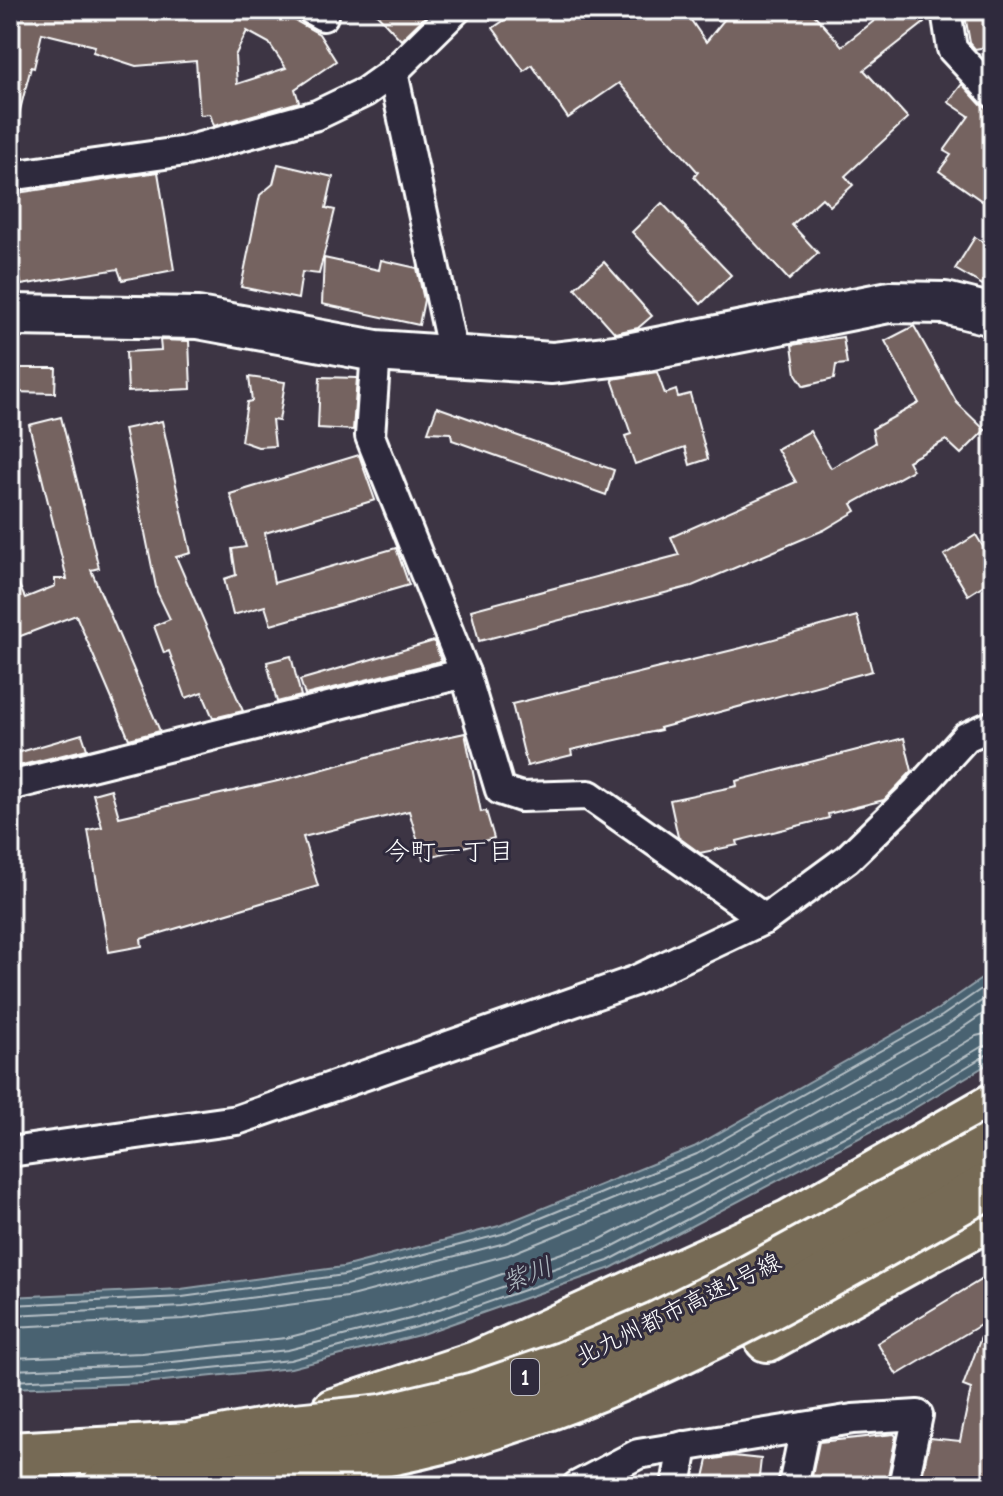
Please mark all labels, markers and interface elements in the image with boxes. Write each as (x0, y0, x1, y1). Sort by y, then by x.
district label: 今町一丁目 (384, 837, 514, 867)
street label: 北九州都市高速1号線 (571, 1247, 785, 1371)
water label: 紫川 (498, 1252, 557, 1298)
road number: 1 (511, 1359, 539, 1395)

